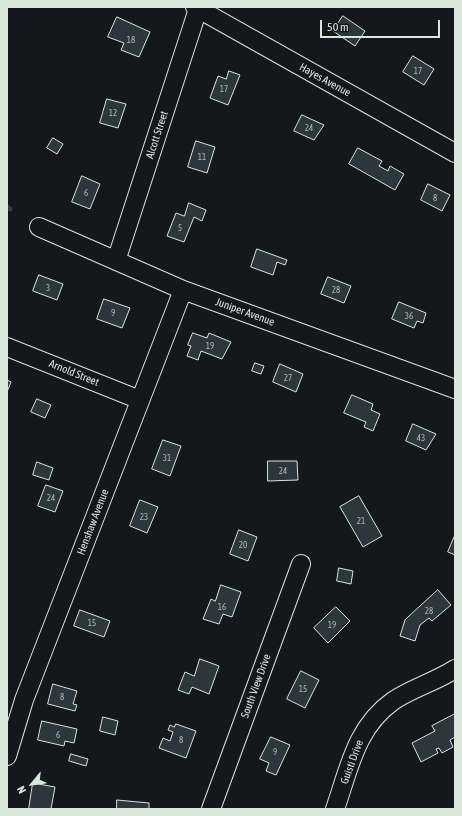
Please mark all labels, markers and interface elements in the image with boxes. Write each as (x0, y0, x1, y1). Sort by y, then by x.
scale bar (322, 12, 442, 38)
text: 50 m (327, 20, 349, 34)
house number: 18 (127, 35, 135, 45)
street label: Hayes Avenue (297, 60, 353, 100)
house number: 17 (414, 66, 422, 76)
house number: 17 (220, 84, 228, 94)
house number: 12 (109, 108, 117, 118)
street label: Alcott Street (143, 109, 171, 161)
house number: 24 (305, 123, 313, 133)
house number: 11 (198, 152, 206, 162)
house number: 6 (84, 188, 88, 198)
house number: 8 (433, 193, 437, 203)
house number: 5 (178, 223, 182, 233)
house number: 3 (46, 283, 50, 293)
house number: 28 (332, 285, 340, 295)
street label: Juniper Avenue (214, 295, 276, 329)
house number: 9 (111, 308, 115, 318)
house number: 36 (405, 311, 413, 321)
house number: 19 (206, 341, 214, 351)
street label: Arnold Street (47, 357, 101, 389)
house number: 27 (284, 373, 292, 383)
house number: 43 (417, 433, 425, 443)
house number: 31 (163, 453, 171, 463)
house number: 24 (279, 466, 287, 476)
street label: Henshaw Avenue (74, 487, 112, 557)
house number: 24 (47, 493, 55, 503)
house number: 23 (140, 512, 148, 522)
house number: 21 (357, 516, 365, 526)
house number: 20 (239, 540, 247, 550)
house number: 16 (218, 602, 226, 612)
house number: 28 (425, 606, 433, 616)
house number: 15 (88, 618, 96, 628)
house number: 19 (328, 620, 336, 630)
street label: South View Drive (238, 652, 274, 720)
house number: 15 (299, 684, 307, 694)
house number: 8 (60, 692, 64, 702)
house number: 6 (56, 730, 60, 740)
house number: 8 (179, 735, 183, 745)
street label: Guisti Drive (338, 738, 366, 786)
house number: 9 (273, 747, 277, 757)
north arrow (12, 764, 52, 804)
text: N (15, 784, 28, 796)

